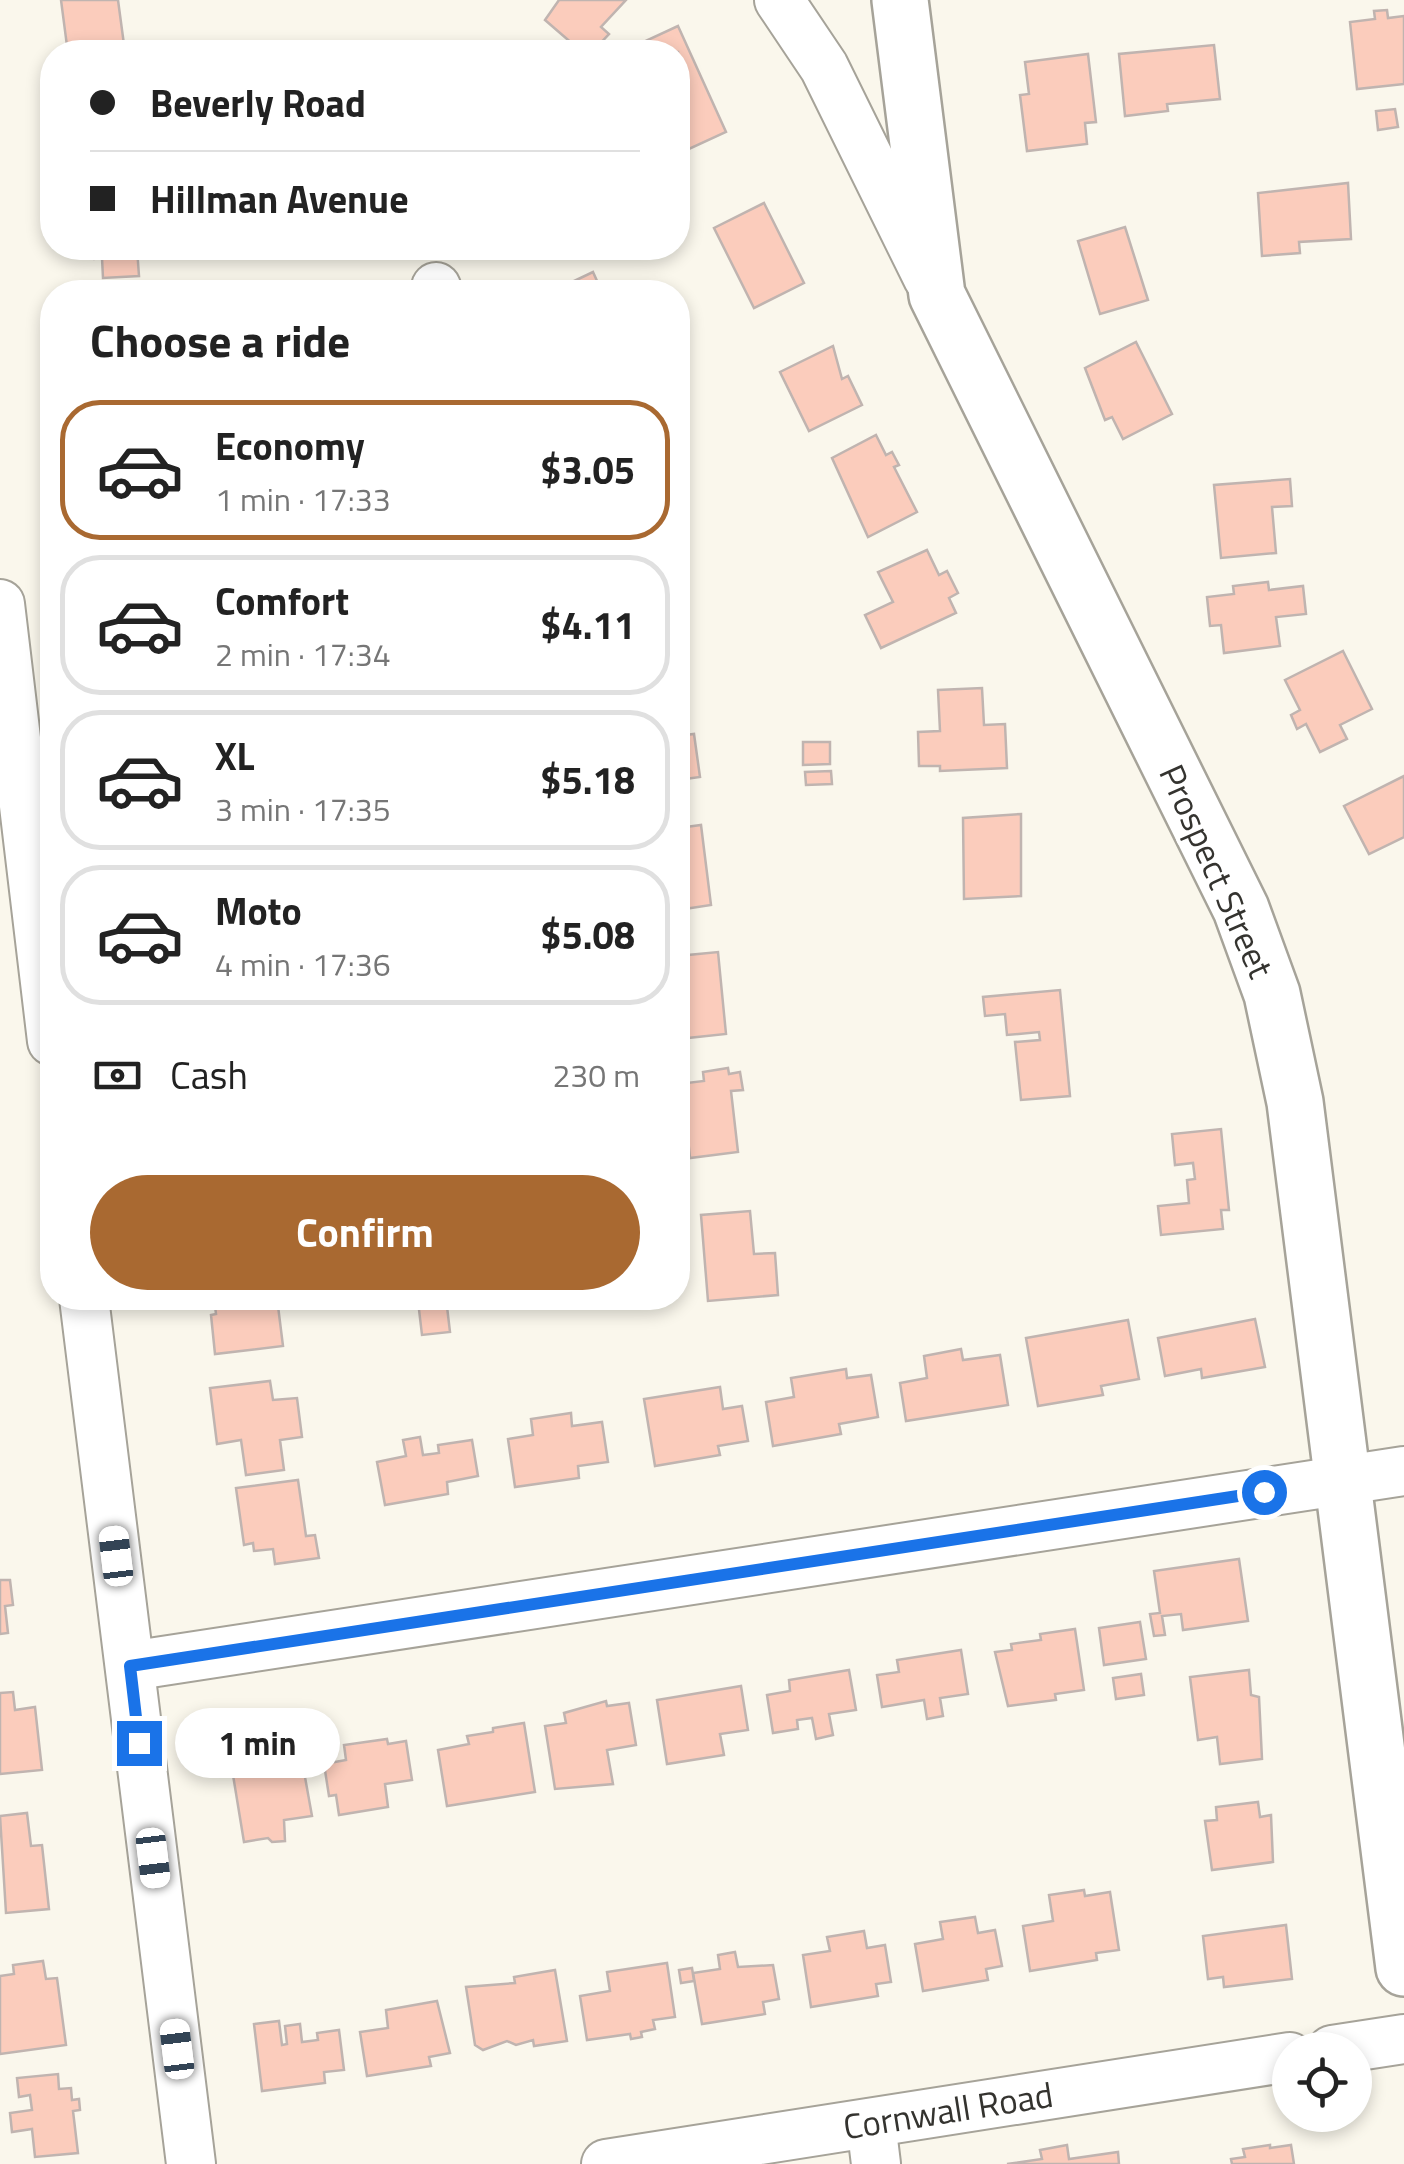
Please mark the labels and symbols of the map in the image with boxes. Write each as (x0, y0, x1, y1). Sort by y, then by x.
street label: Prospect Street (1146, 755, 1288, 987)
route start (1242, 1470, 1287, 1515)
car (97, 1524, 135, 1588)
callout: 1 min (174, 1708, 339, 1778)
route end (117, 1721, 162, 1766)
car (134, 1826, 172, 1890)
car (158, 2017, 196, 2081)
street label: Cornwall Road (839, 2067, 1057, 2153)

